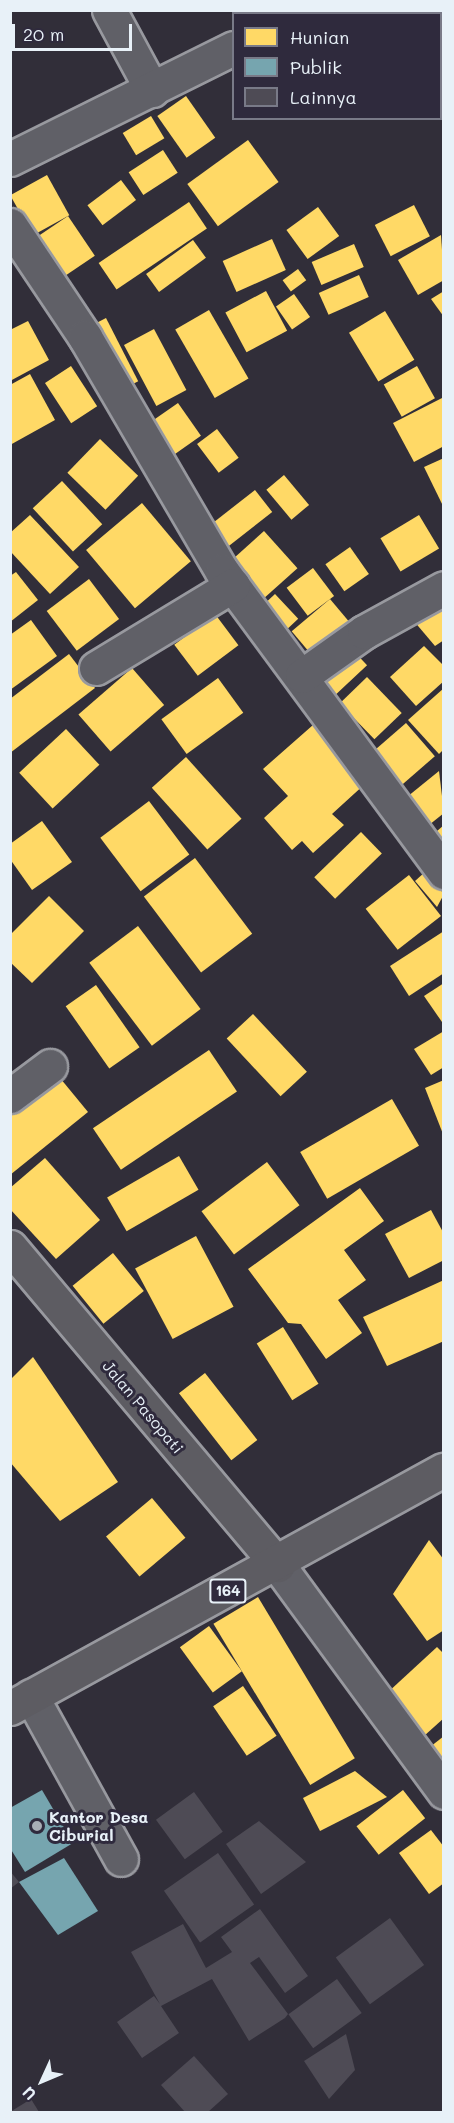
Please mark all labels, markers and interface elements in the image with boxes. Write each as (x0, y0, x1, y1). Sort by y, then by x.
scale bar (15, 12, 135, 50)
legend (232, 12, 442, 120)
text: 20 m (23, 22, 64, 46)
text: Hunian (290, 25, 349, 49)
text: Publik (290, 55, 342, 79)
text: Lainnya (290, 85, 357, 109)
street label: Jalan Pasopati (99, 1357, 187, 1457)
road number: 164 (208, 1579, 248, 1603)
place label: Kantor Desa Ciburial (49, 1807, 148, 1845)
marker: Kantor Desa Ciburial (30, 1819, 44, 1833)
north arrow (12, 2051, 72, 2111)
text: U (17, 2083, 40, 2105)

